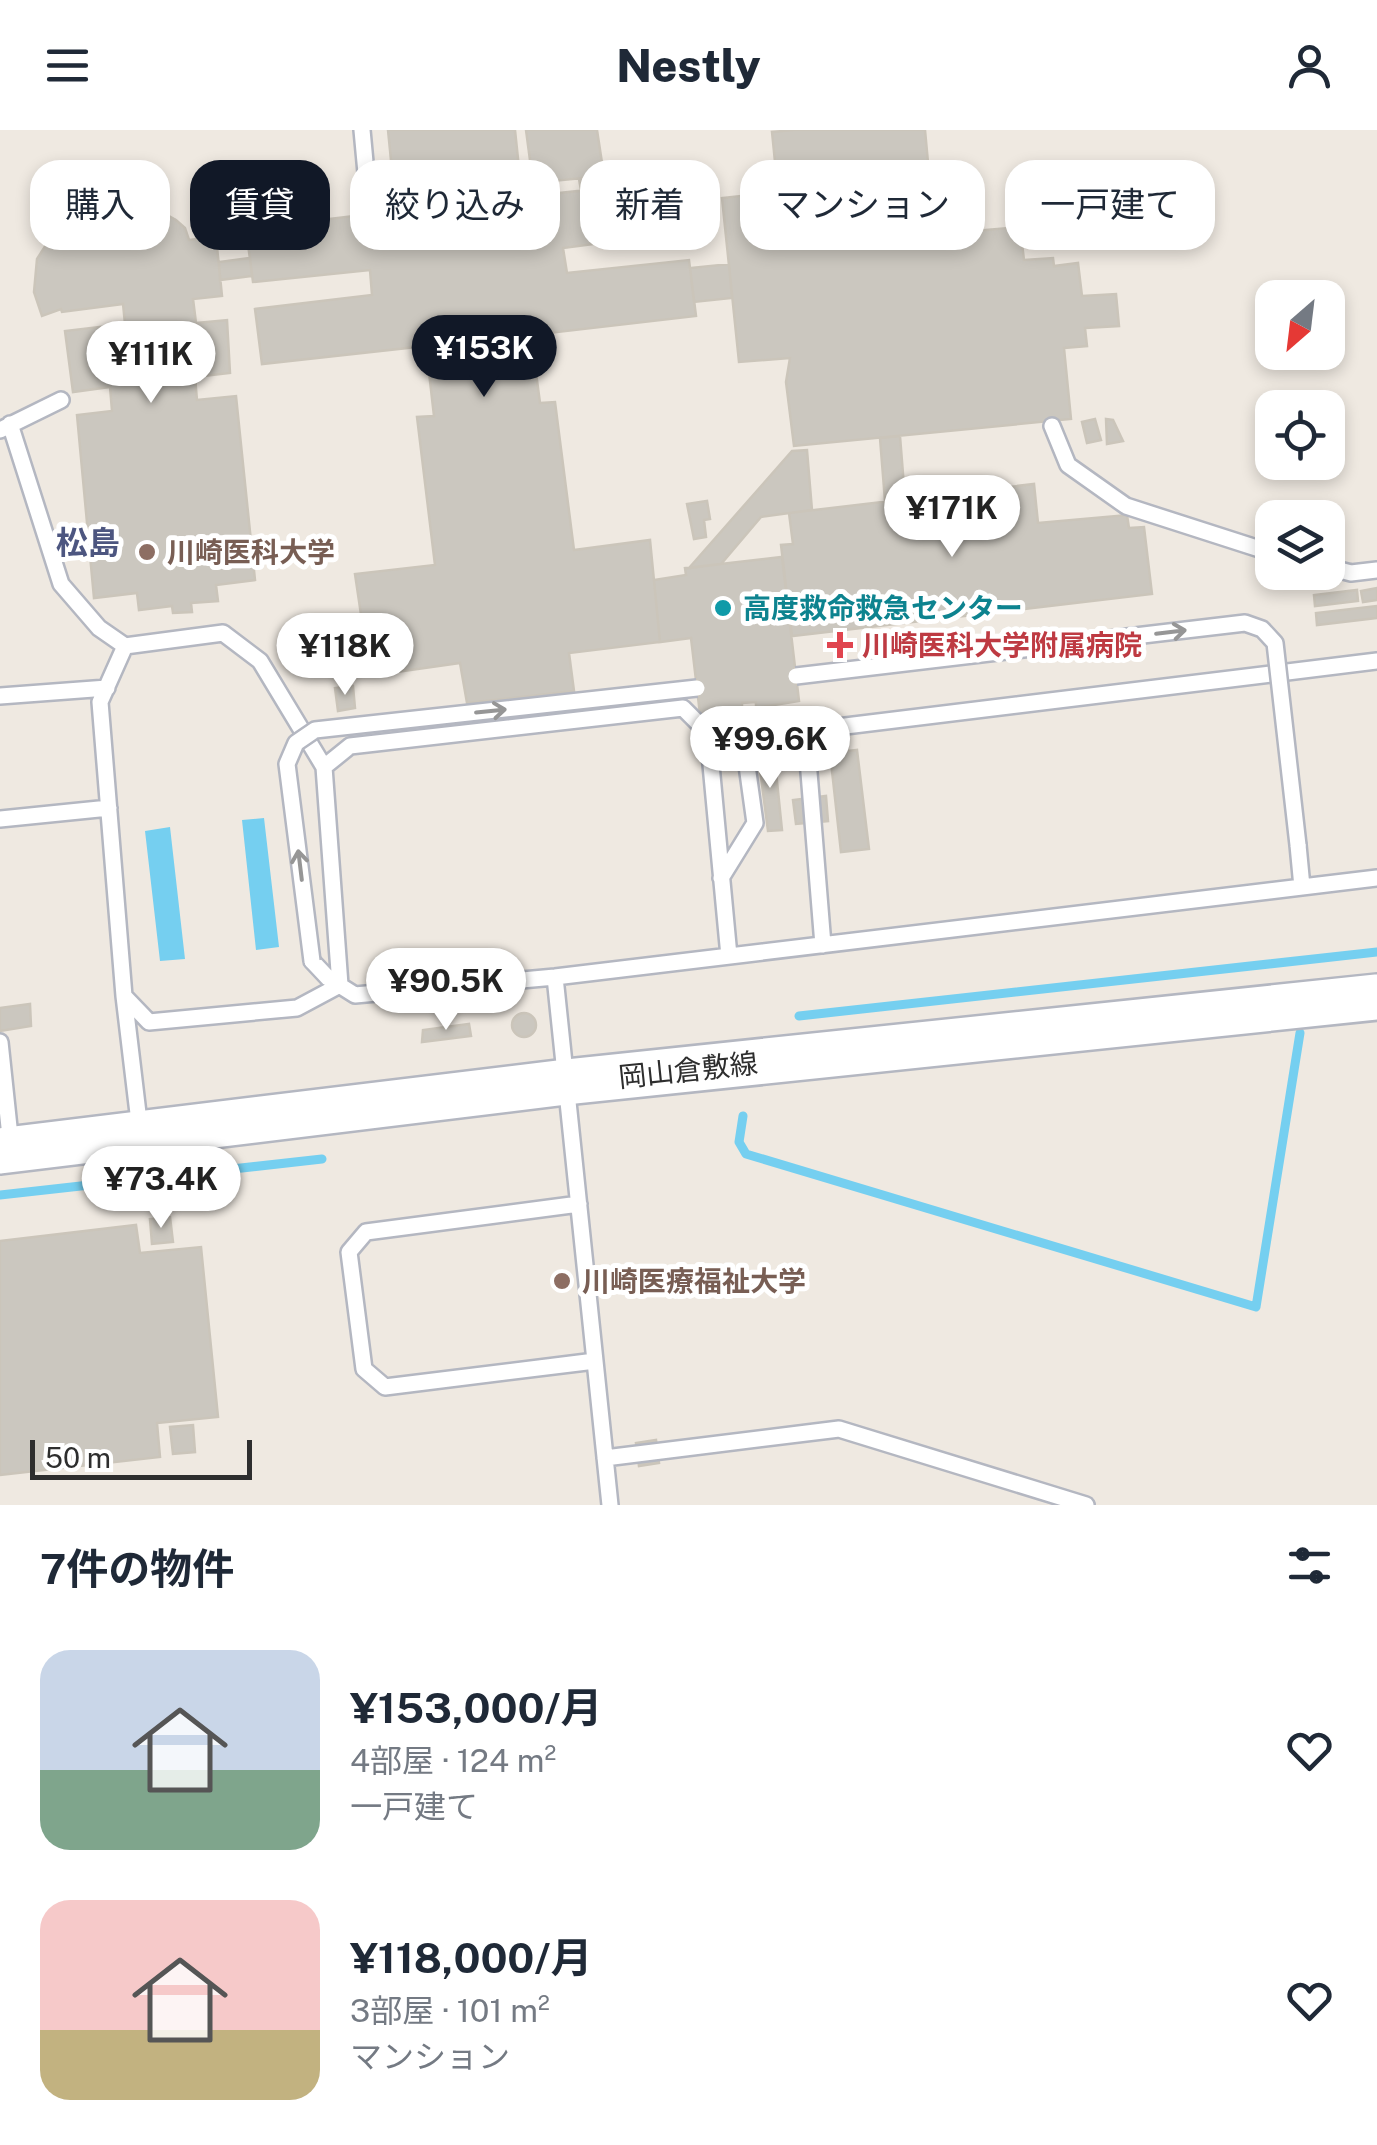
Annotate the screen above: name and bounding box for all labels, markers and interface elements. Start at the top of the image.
icon: menu [40,38,95,93]
icon: person [1282,38,1337,93]
text: Nestly [616,39,761,92]
chip: 購入 [30,160,170,250]
chip: 賃貸 [190,160,330,250]
chip: 絞り込み [350,160,560,250]
chip: 新着 [580,160,720,250]
chip: マンション [740,160,985,250]
chip: 一戸建て [1005,160,1215,250]
north arrow [1255,280,1345,370]
map controls [1255,280,1345,590]
pin: ¥153K [414,315,554,400]
pin: ¥111K [81,321,221,406]
text: ¥153K [434,329,534,366]
text: ¥111K [108,335,194,372]
button: locate [1255,390,1345,480]
pin: ¥171K [882,475,1022,560]
text: ¥171K [906,489,998,526]
button: layers [1255,500,1345,590]
district label: 松島 [56,524,120,561]
place label: 川崎医科大学 [167,535,335,568]
marker: 川崎医科大学 [136,541,158,563]
place label: 高度救命救急センター [743,591,1023,624]
marker: 高度救命救急センター [712,597,734,619]
pin: ¥118K [275,613,415,698]
one-way arrow [1155,622,1187,640]
text: ¥118K [299,627,391,664]
place label: 川崎医科大学附属病院 [862,628,1142,661]
marker: 川崎医科大学附属病院 [827,632,853,658]
one-way arrow [474,701,507,720]
pin: ¥99.6K [689,706,851,791]
text: ¥99.6K [712,720,828,757]
one-way arrow [290,849,308,881]
pin: ¥90.5K [365,948,527,1033]
text: ¥90.5K [388,962,504,999]
street label: 岡山倉敷線 [617,1046,759,1093]
pin: ¥73.4K [80,1146,242,1231]
text: ¥73.4K [104,1160,218,1197]
place label: 川崎医療福祉大学 [582,1264,806,1297]
marker: 川崎医療福祉大学 [551,1270,573,1292]
scale bar [30,1435,252,1480]
text: 50 m [45,1441,111,1474]
icon: filters [1282,1538,1337,1593]
text: 7件の物件 [40,1544,234,1593]
text: ¥153,000/月 [350,1683,603,1732]
icon: home [120,1690,240,1810]
icon: heart [1282,1723,1337,1778]
text: 4部屋 · 124 m² [350,1742,556,1779]
text: 一戸建て [350,1788,478,1825]
text: ¥118,000/月 [350,1933,592,1982]
icon: home [120,1940,240,2060]
icon: heart [1282,1973,1337,2028]
text: 3部屋 · 101 m² [350,1992,550,2029]
text: マンション [350,2038,510,2075]

